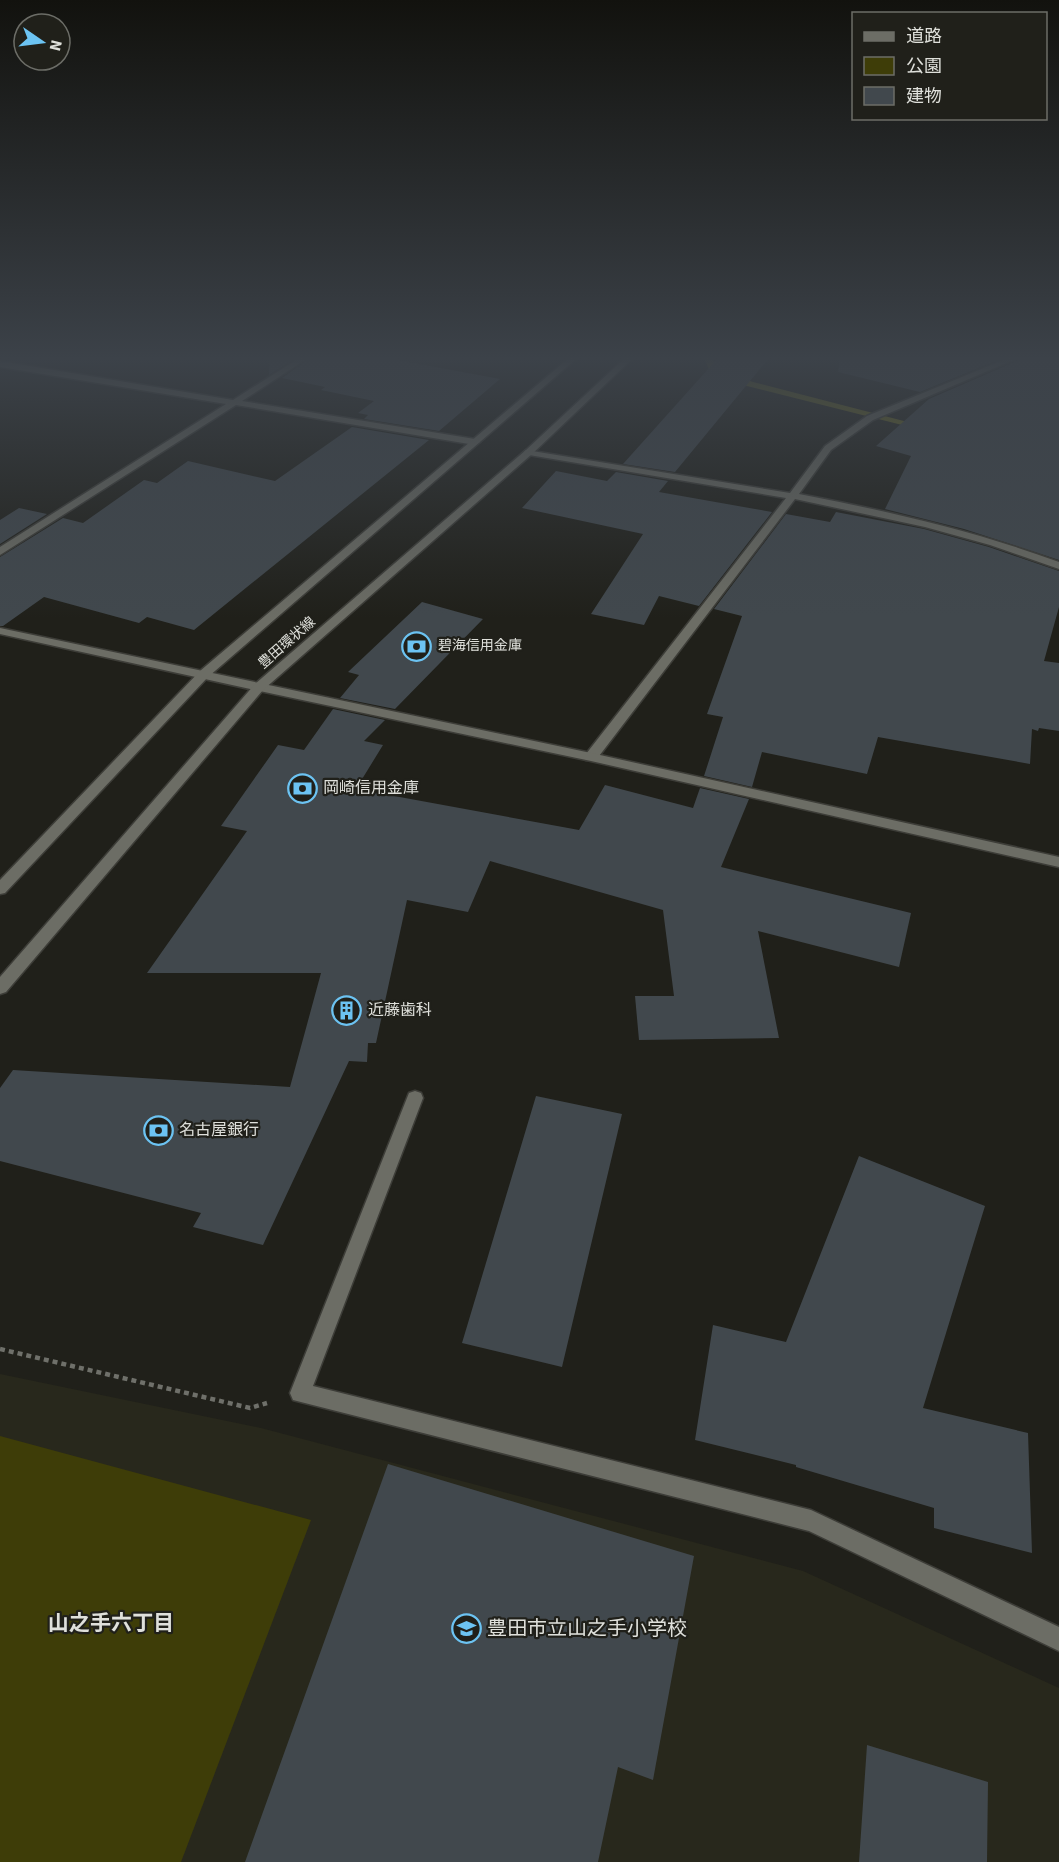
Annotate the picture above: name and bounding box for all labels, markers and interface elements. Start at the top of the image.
north arrow [12,12,72,72]
legend [852,12,1047,120]
text: 道路 [906,24,942,49]
text: N [44,38,68,53]
text: 公園 [906,54,942,79]
text: 建物 [906,84,942,109]
street label: 豊田環状線 [254,612,320,674]
bank icon: 碧海信用金庫 [401,630,433,662]
place label: 碧海信用金庫 [438,636,522,656]
bank icon: 岡崎信用金庫 [286,772,318,804]
place label: 岡崎信用金庫 [323,777,419,799]
building icon: 近藤歯科 [331,994,363,1026]
place label: 近藤歯科 [368,999,432,1021]
bank icon: 名古屋銀行 [142,1114,174,1146]
place label: 名古屋銀行 [179,1119,259,1141]
district label: 山之手六丁目 [48,1608,174,1638]
school or university icon: 豊田市立山之手小学校 [450,1613,482,1645]
place label: 豊田市立山之手小学校 [487,1615,687,1643]

